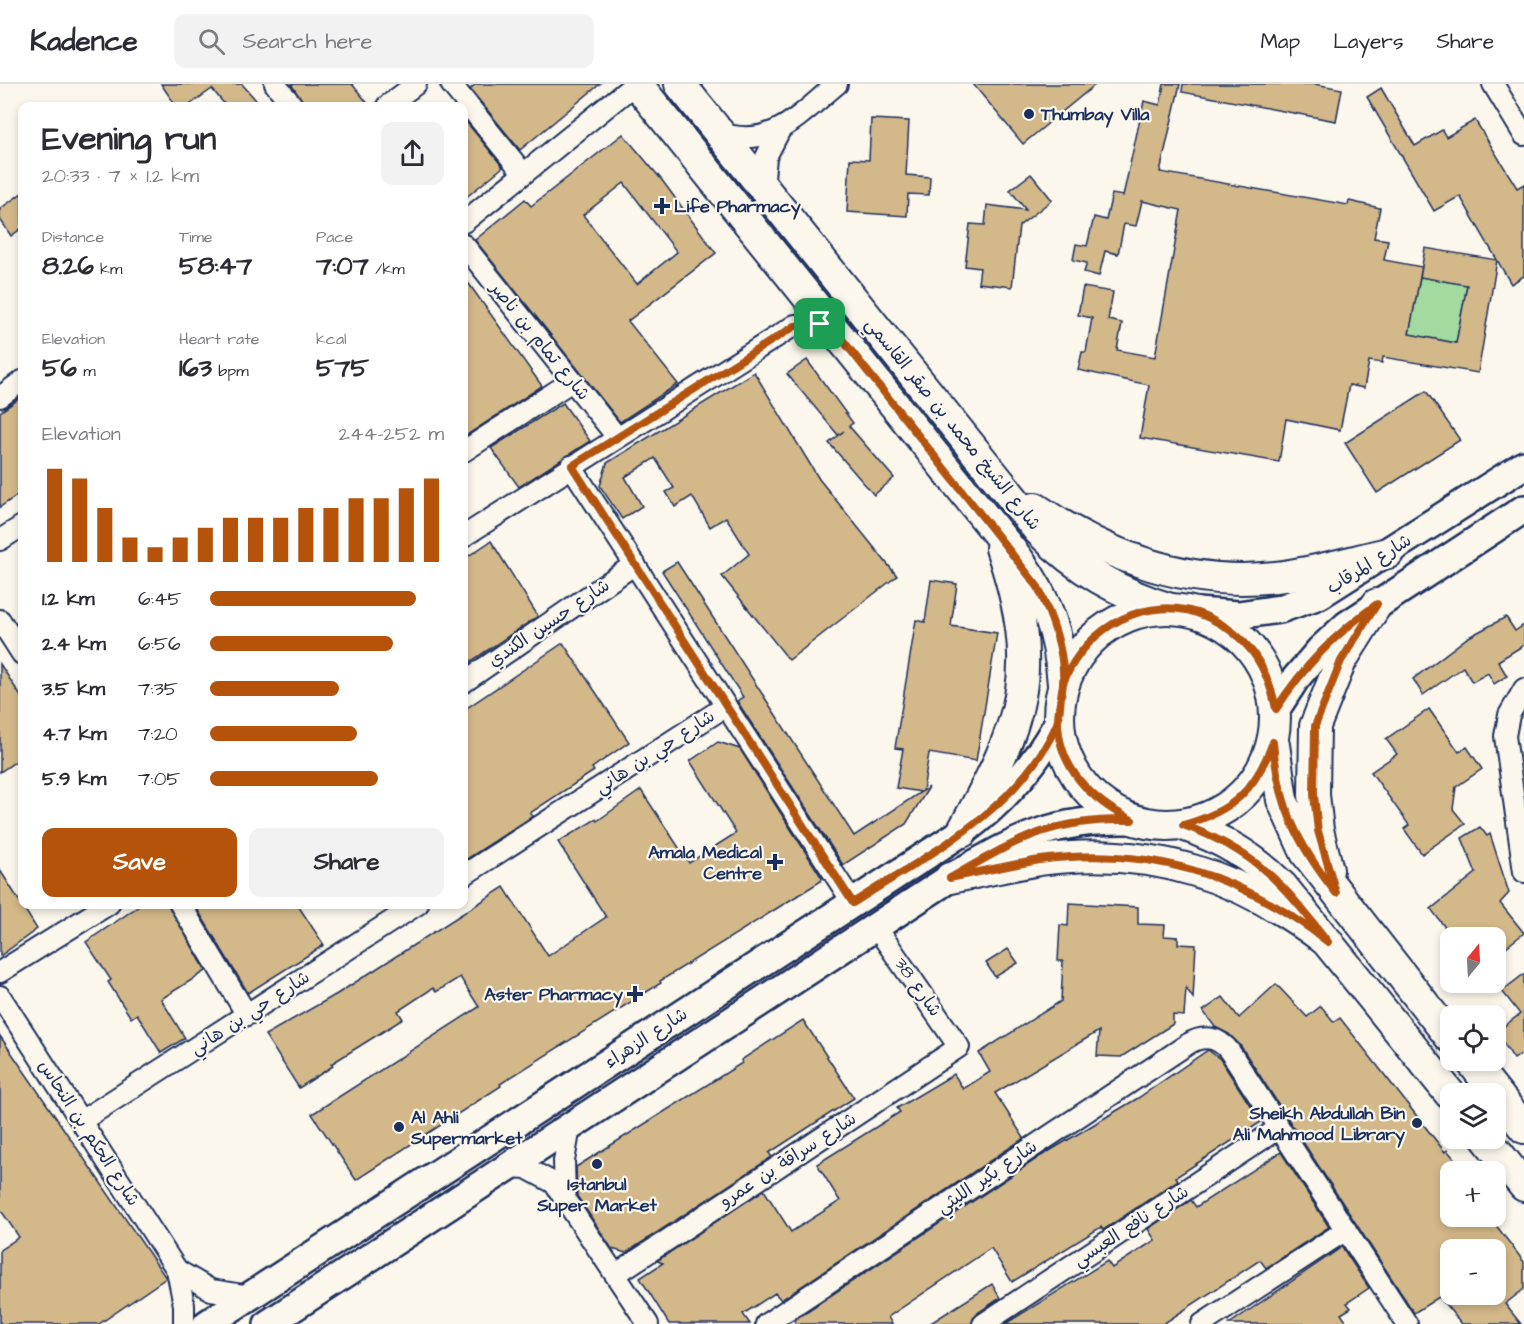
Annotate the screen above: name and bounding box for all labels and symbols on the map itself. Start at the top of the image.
place label: Thumbay Villa [1040,102,1150,128]
marker: Thumbay Villa [1022,107,1036,121]
place label: Life Pharmacy [674,194,801,220]
marker: Life Pharmacy [655,199,669,213]
street label: شارع تمام بن ناصر [482,275,596,406]
pin [794,298,845,349]
street label: شارع الشيخ محمد بن صقر القاسمي [857,312,1047,538]
street label: شارع المرقاب [1322,528,1416,600]
street label: شارع حسين الكندي [483,573,615,673]
street label: شارع حي بن هاني [590,704,721,803]
place label: Amala Medical Centre [648,840,762,886]
marker: Amala Medical Centre [766,853,784,871]
north arrow [1440,927,1506,993]
street label: شارع 38 [889,952,947,1022]
street label: شارع حي بن هاني [185,965,316,1064]
place label: Aster Pharmacy [484,982,623,1008]
marker: Aster Pharmacy [628,987,642,1001]
street label: شارع الزهراء [599,1002,693,1074]
street label: شارع الحكم بن النحاس [31,1055,146,1212]
place label: Sheikh Abdullah Bin Ali Mahmood Library [1233,1101,1405,1148]
place label: Al Ahli Supermarket [410,1105,523,1151]
street label: شارع سراقة بن عمرو [713,1106,861,1215]
marker: Sheikh Abdullah Bin Ali Mahmood Library [1410,1116,1424,1130]
marker: Al Ahli Supermarket [392,1120,406,1134]
street label: شارع بكير الليثي [932,1134,1044,1222]
marker: Istanbul Super Market [590,1157,604,1171]
place label: Istanbul Super Market [536,1172,658,1218]
street label: شارع نافع العبسي [1068,1179,1195,1275]

